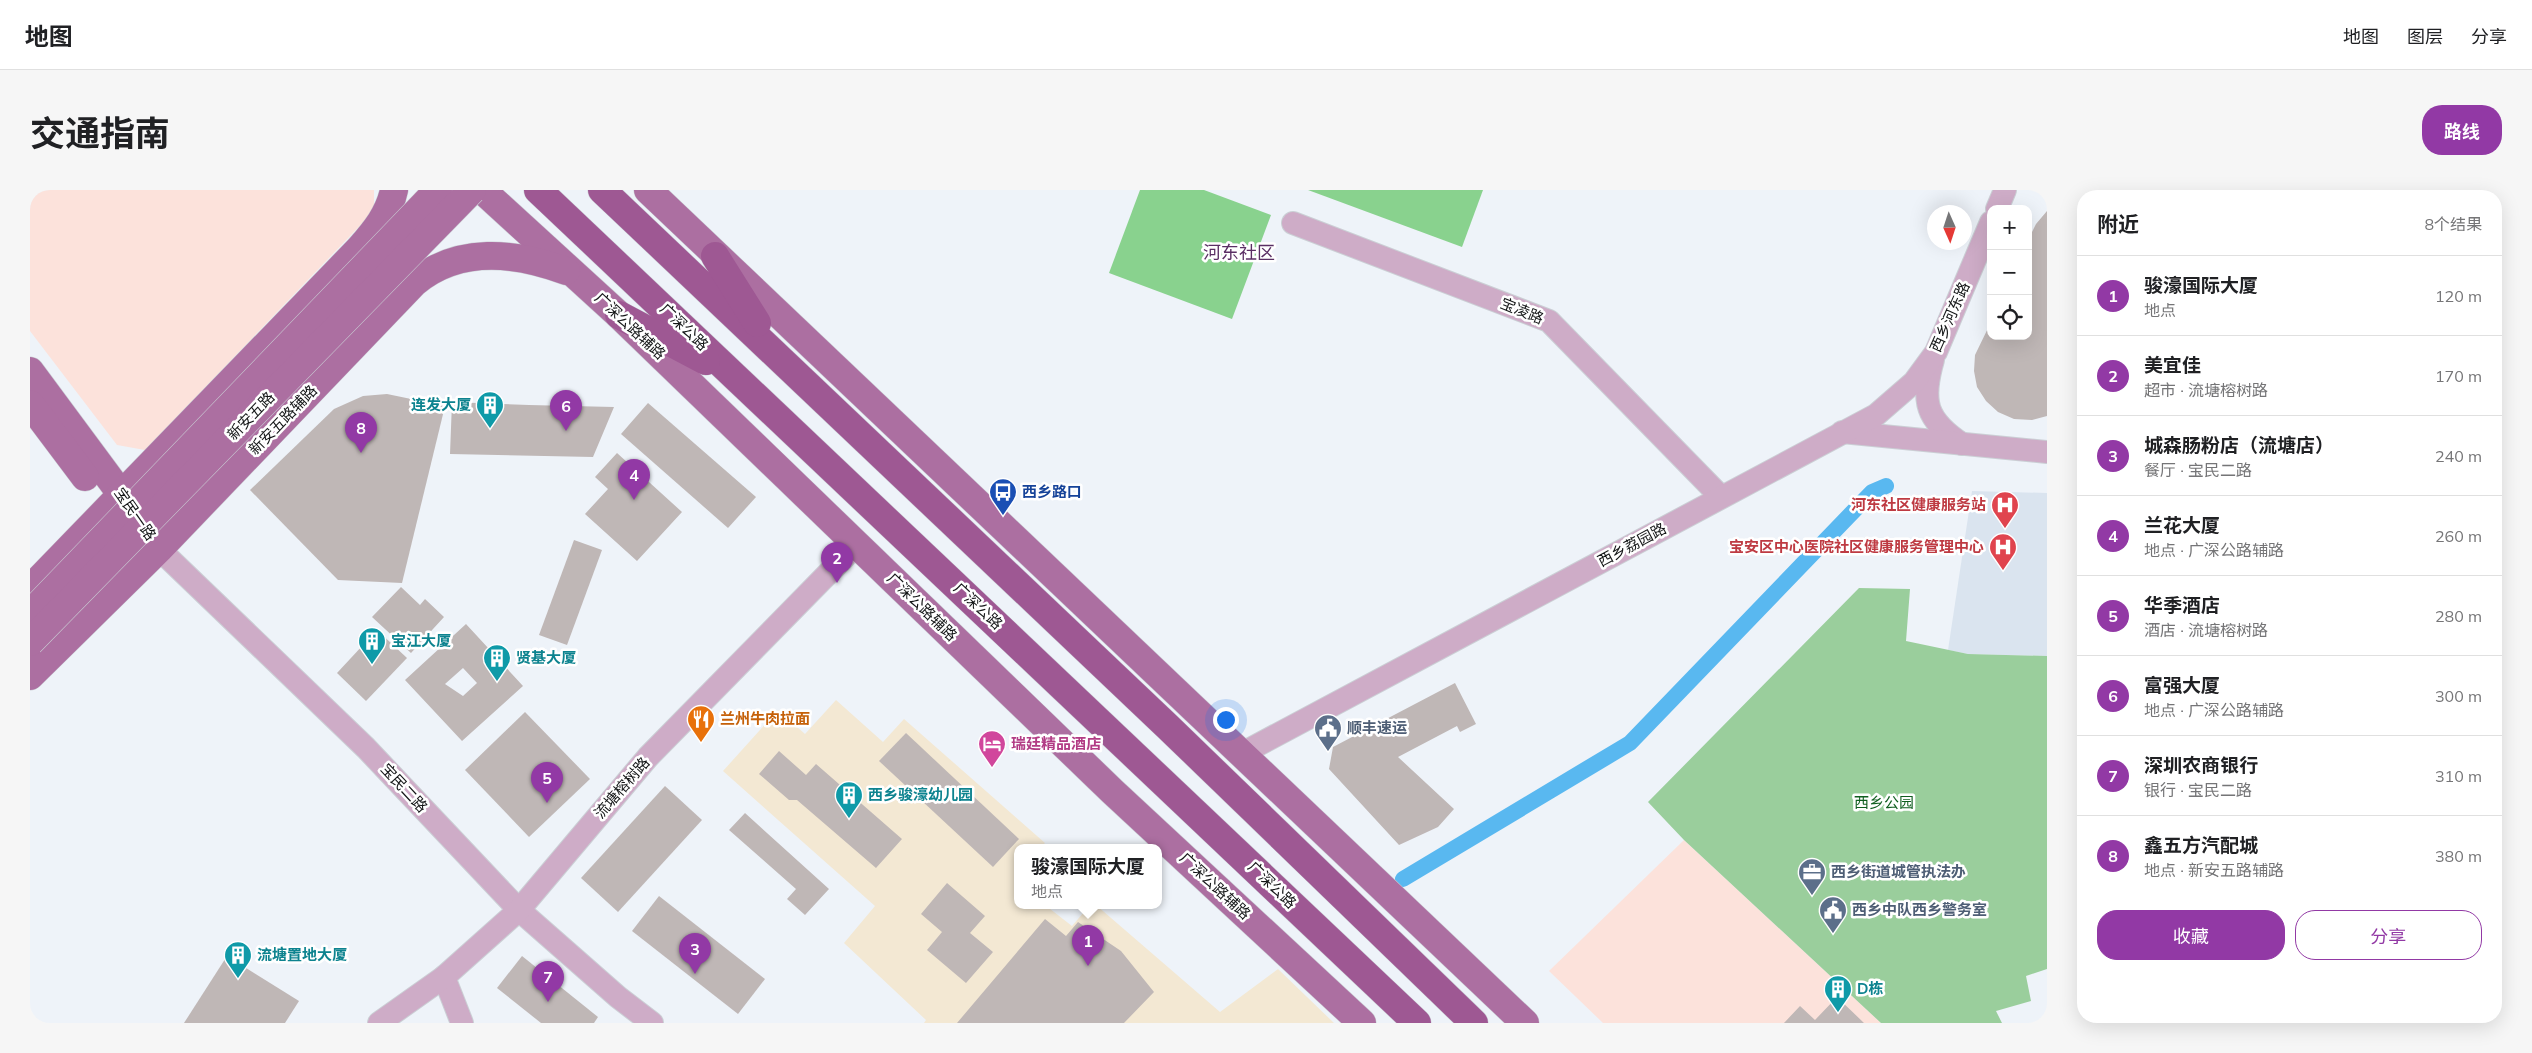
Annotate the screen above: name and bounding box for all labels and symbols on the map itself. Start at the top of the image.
north arrow [1927,205,1972,250]
district label: 河东社区 [1203,241,1275,264]
street label: 西乡河东路 [1926,279,1973,355]
street label: 广深公路辅路 [591,288,670,363]
street label: 宝凌路 [1498,293,1547,328]
street label: 广深公路 [656,299,713,354]
street label: 新安五路辅路 [245,381,321,459]
street label: 新安五路 [223,387,278,444]
building icon: 连发大厦 [475,390,505,429]
pin: 6 [550,390,582,431]
place label: 连发大厦 [411,395,471,414]
pin: 8 [345,412,377,453]
pin: 4 [618,459,650,500]
bus stop icon: 西乡路口 [988,477,1018,516]
place label: 西乡路口 [1022,482,1082,501]
street label: 宝民一路 [110,484,160,544]
hospital icon: 河东社区健康服务站 [1990,490,2020,529]
place label: 河东社区健康服务站 [1851,495,1986,514]
street label: 西乡荔园路 [1594,519,1669,571]
hospital icon: 宝安区中心医院社区健康服务管理中心 [1988,532,2018,571]
place label: 宝安区中心医院社区健康服务管理中心 [1729,537,1984,556]
pin: 2 [821,542,853,583]
street label: 广深公路辅路 [883,569,961,645]
street label: 广深公路 [950,578,1007,633]
building icon: 宝江大厦 [357,626,387,665]
place label: 宝江大厦 [391,631,451,650]
building icon: 贤基大厦 [482,643,512,682]
place label: 贤基大厦 [516,648,576,667]
restaurant icon: 兰州牛肉拉面 [686,704,716,743]
your location [1213,707,1239,733]
place label: 兰州牛肉拉面 [720,709,810,728]
public building icon: 顺丰速运 [1313,713,1343,752]
place label: 顺丰速运 [1347,718,1407,737]
hotel icon: 瑞廷精品酒店 [977,729,1007,768]
place label: 瑞廷精品酒店 [1011,734,1101,753]
street label: 流塘榕树路 [590,753,653,822]
street label: 宝民二路 [377,759,432,816]
pin: 5 [531,762,563,803]
building icon: 西乡骏濠幼儿园 [834,780,864,819]
place label: 西乡骏濠幼儿园 [868,785,973,804]
park label: 西乡公园 [1854,793,1914,812]
street label: 广深公路辅路 [1176,848,1255,923]
street label: 广深公路 [1244,857,1301,912]
office icon: 西乡街道城管执法办 [1797,857,1827,896]
place label: 西乡街道城管执法办 [1831,862,1966,881]
public building icon: 西乡中队西乡警务室 [1818,895,1848,934]
place label: 西乡中队西乡警务室 [1852,900,1987,919]
pin: 1 [1072,925,1104,966]
pin: 3 [679,933,711,974]
building icon: 流塘置地大厦 [223,940,253,979]
place label: 流塘置地大厦 [257,945,347,964]
pin: 7 [532,961,564,1002]
building icon: D栋 [1823,974,1853,1013]
place label: D栋 [1857,979,1883,998]

